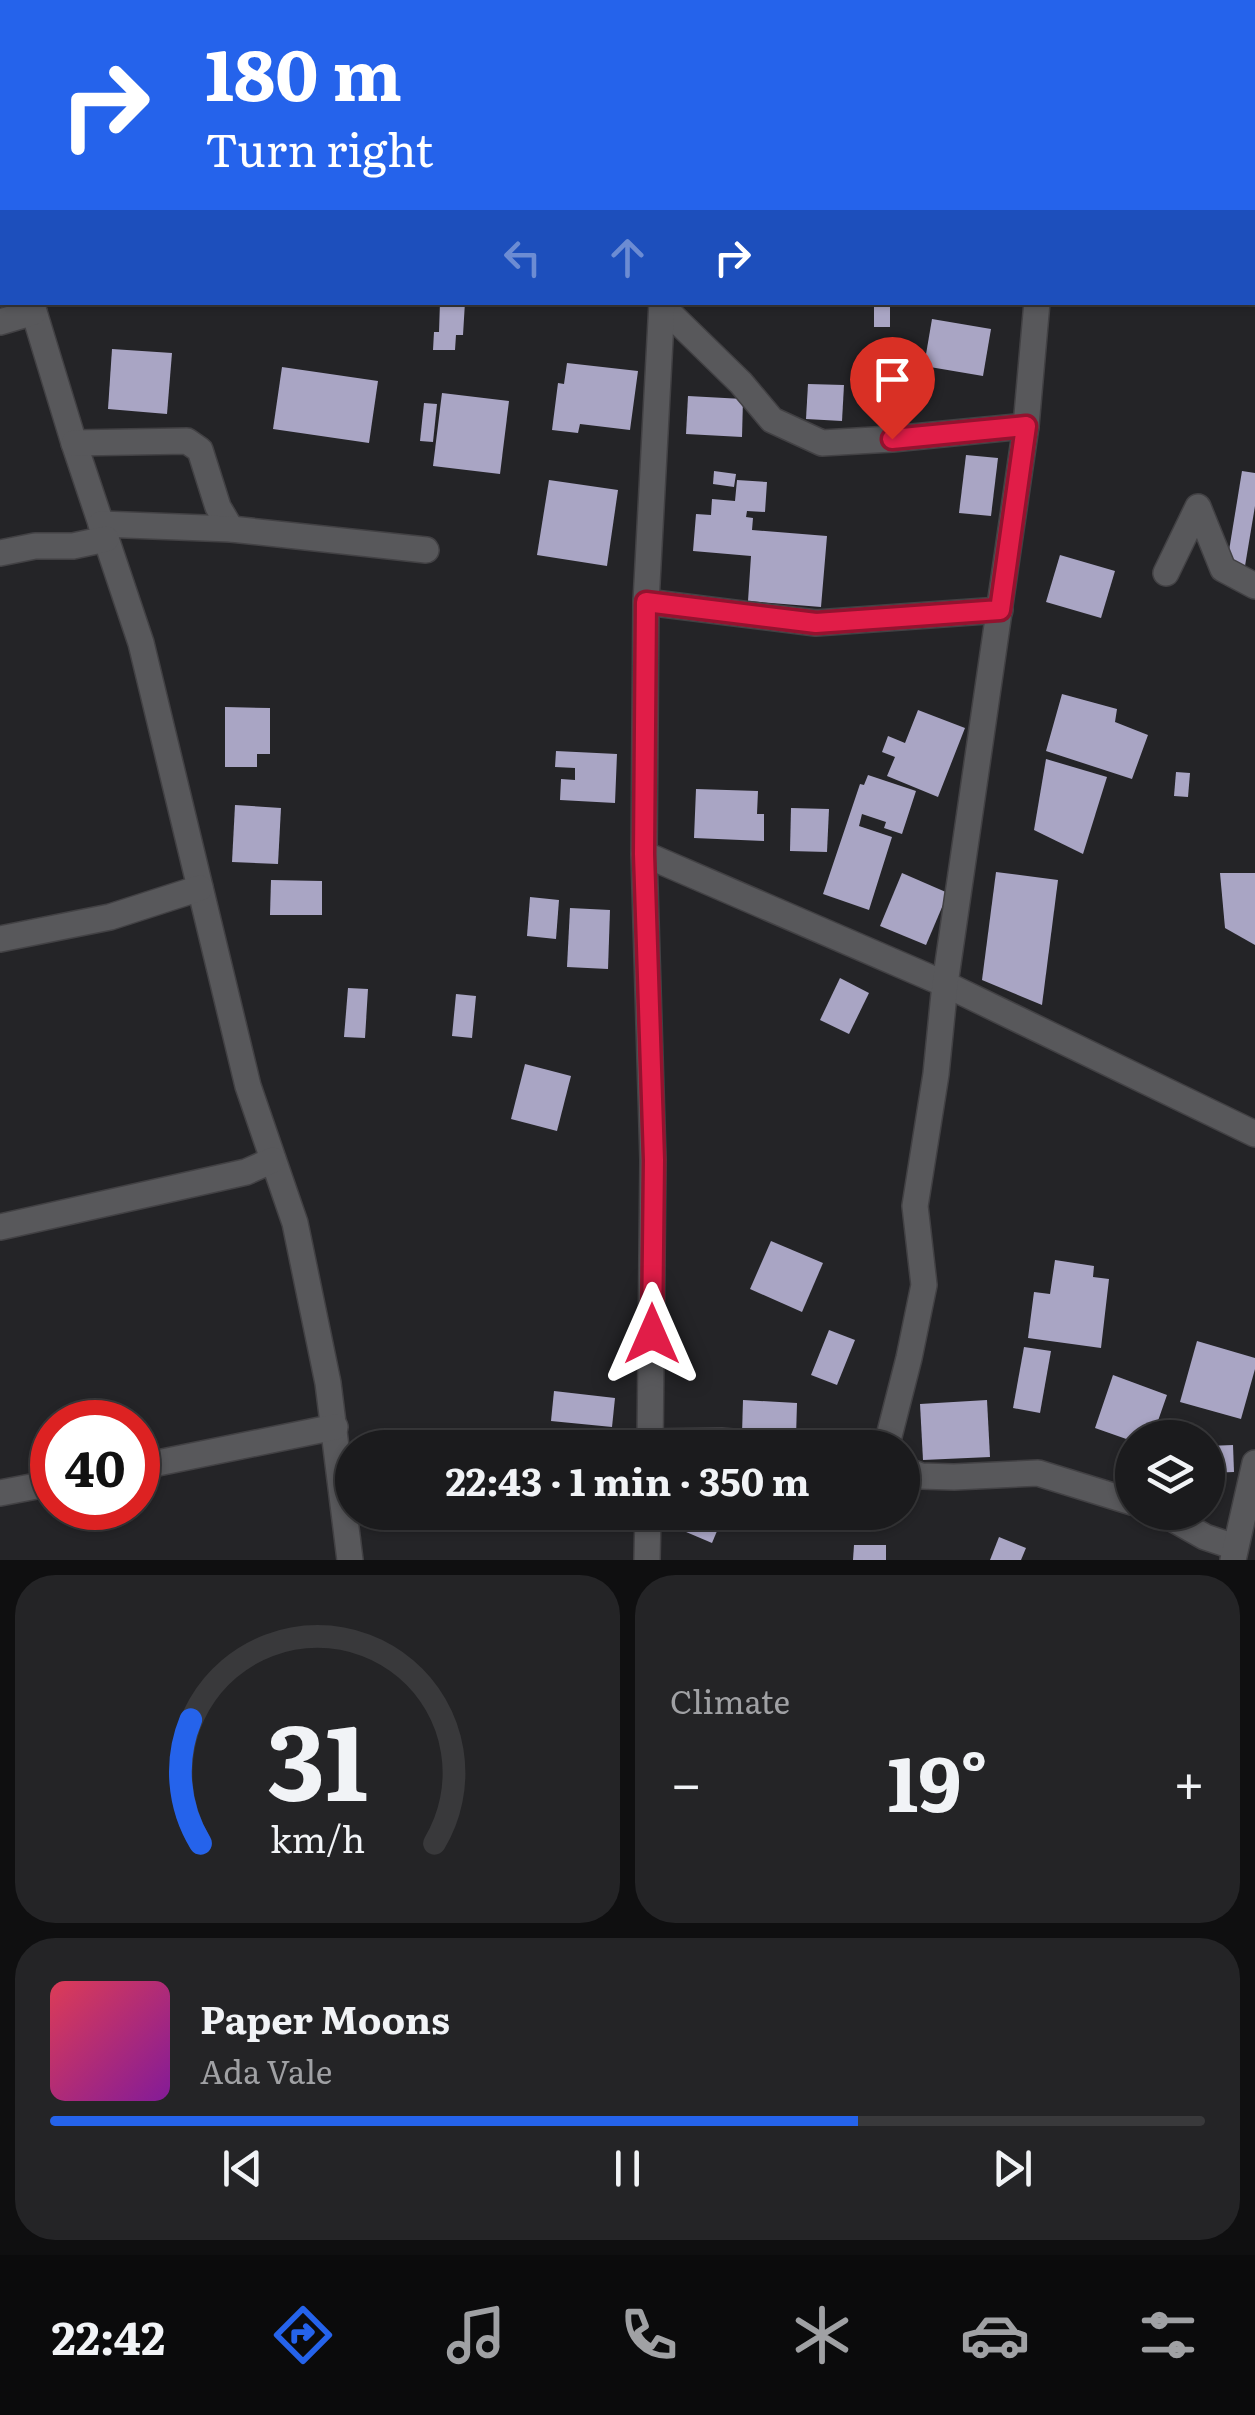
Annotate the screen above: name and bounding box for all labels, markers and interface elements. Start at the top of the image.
text: 180 m [205,19,402,123]
icon: right [40,40,170,170]
text: Turn right [205,114,433,181]
icon: left [495,230,550,285]
icon: ahead [600,230,655,285]
icon: right [705,230,760,285]
pin [850,337,935,440]
icon: arrive [865,352,920,407]
position arrow [600,1282,704,1386]
speed limit sign: 40 [30,1400,160,1530]
map controls [1115,1420,1225,1530]
button: layers [1115,1420,1225,1530]
text: 22:43 · 1 min · 350 m [445,1451,810,1508]
text: Climate [670,1676,790,1724]
text: 31 [267,1679,368,1833]
text: 19° [887,1724,988,1835]
text: − [670,1739,702,1821]
text: + [1173,1739,1205,1821]
text: km/h [270,1811,365,1864]
text: Paper Moons [200,1989,450,2046]
text: Ada Vale [200,2046,332,2094]
icon: previous [215,2141,270,2196]
icon: pause [600,2141,655,2196]
icon: next [985,2141,1040,2196]
icon: directions [268,2300,338,2370]
icon: music [441,2300,511,2370]
icon: phone [614,2300,684,2370]
icon: climate [787,2300,857,2370]
icon: car [960,2300,1030,2370]
icon: filters [1133,2300,1203,2370]
text: 22:42 [52,2302,165,2369]

